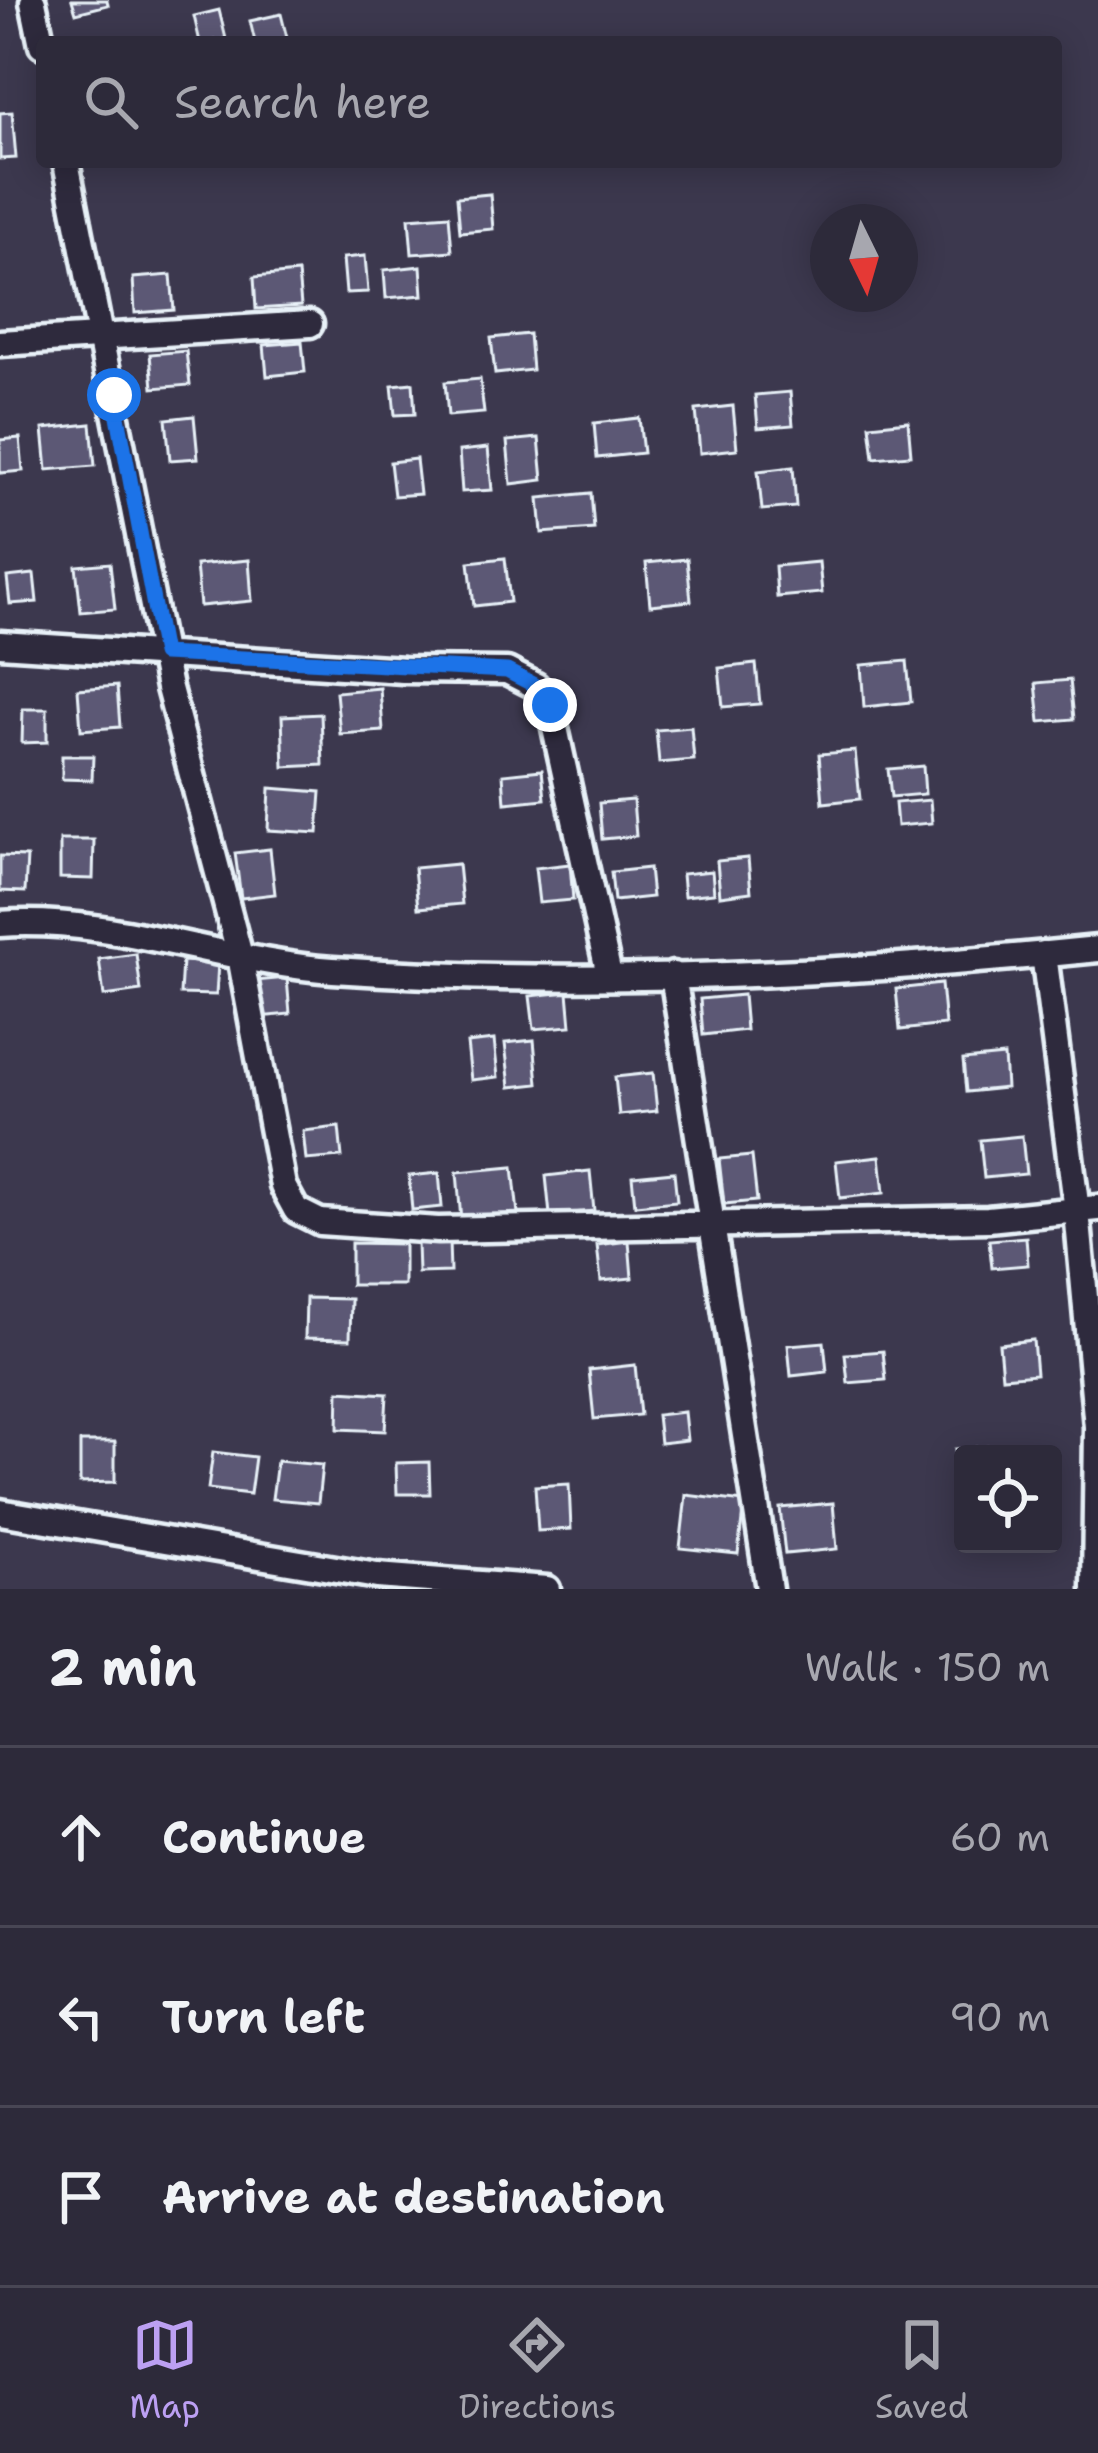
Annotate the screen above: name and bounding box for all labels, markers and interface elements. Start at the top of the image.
search box [36,36,1062,168]
icon: search [78,69,144,135]
text: Search here [174,72,431,132]
north arrow [810,204,918,312]
route start [87,368,141,422]
route end [523,678,577,732]
map controls [954,1445,1062,1553]
button: locate [954,1445,1062,1553]
text: 2 min [48,1633,197,1701]
text: Walk · 150 m [805,1641,1050,1693]
icon: ahead [48,1804,114,1870]
text: Continue [162,1807,366,1867]
text: 60 m [950,1811,1050,1863]
icon: left [48,1984,114,2050]
text: Turn left [162,1987,365,2047]
text: 90 m [949,1991,1050,2043]
icon: arrive [48,2164,114,2230]
text: Arrive at destination [162,2167,665,2227]
tab: Map [129,2312,200,2429]
tab: Directions [459,2312,616,2429]
tab: Saved [875,2312,969,2429]

